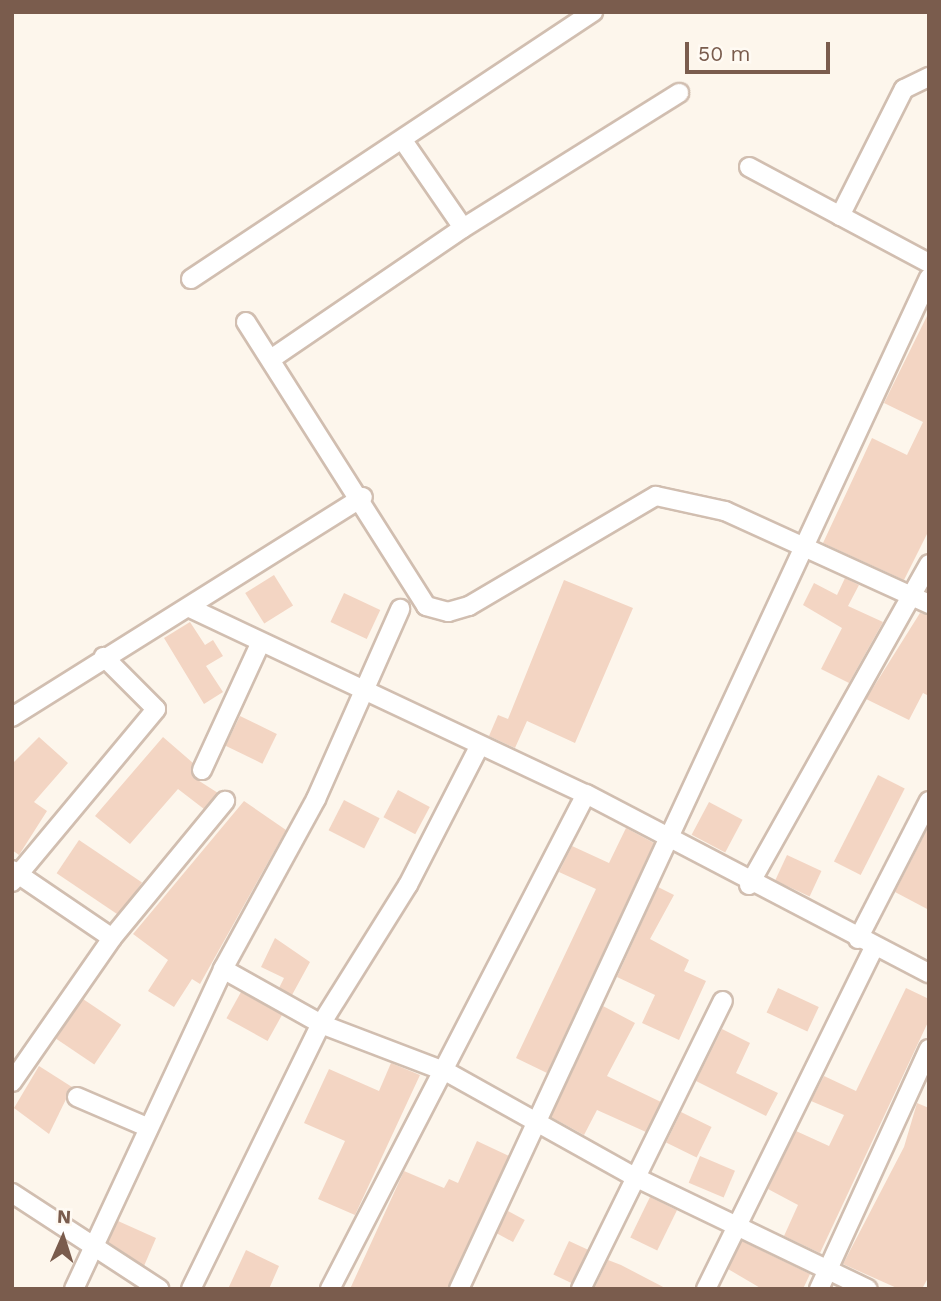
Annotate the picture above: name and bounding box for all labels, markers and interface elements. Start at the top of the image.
scale bar [689,28,834,72]
text: 50 m [698,41,750,66]
north arrow [28,1203,98,1273]
text: N [56,1205,72,1228]

